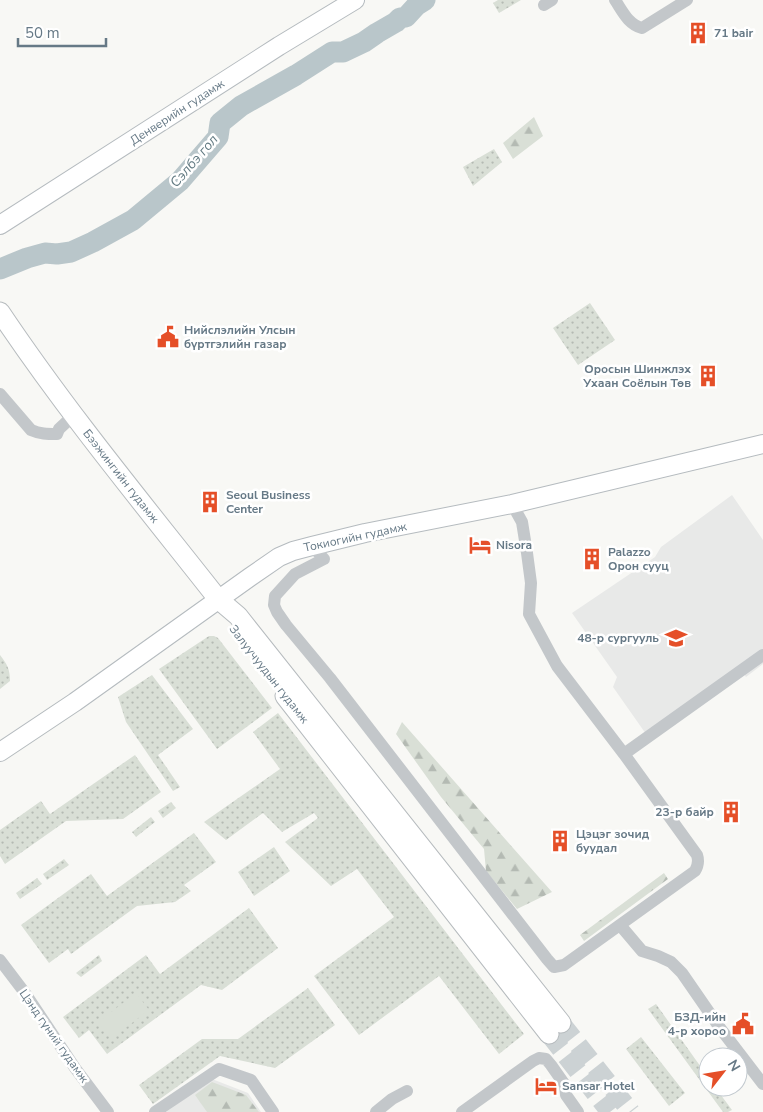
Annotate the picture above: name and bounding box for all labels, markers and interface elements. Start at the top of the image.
scale bar [18,15,105,47]
building icon: 71 bair [685,20,711,46]
text: 50 m [25,23,60,43]
place label: 71 bair [714,25,753,41]
street label: Денверийн гудамж [127,75,228,149]
water label: Сэлбэ гол [166,130,222,192]
place label: Нийслэлийн Улсын бүртгэлийн газар [184,322,296,352]
public building icon: Нийслэлийн Улсын бүртгэлийн газар [155,324,181,350]
place label: Оросын Шинжлэх Ухаан Соёлын Төв [582,361,691,391]
building icon: Оросын Шинжлэх Ухаан Соёлын Төв [695,363,721,389]
street label: Бээжингийн гудамж [79,426,163,527]
place label: Seoul Business Center [226,487,311,517]
building icon: Seoul Business Center [197,489,223,515]
street label: Токиогийн гудамж [302,518,408,556]
hotel icon: Nisora [467,532,493,558]
place label: Nisora [496,537,532,553]
place label: Palazzo Орон сууц [608,544,669,574]
building icon: Palazzo Орон сууц [579,546,605,572]
street label: Залуучуудын гудамж [225,621,313,727]
school or university icon: 48-р сургууль [663,625,689,651]
place label: 48-р сургууль [577,630,659,646]
building icon: 23-р байр [718,799,744,825]
place label: 23-р байр [655,804,714,820]
place label: Цэцэг зочид буудал [576,826,650,856]
building icon: Цэцэг зочид буудал [547,828,573,854]
street label: Цэнд гүний гудамж [16,986,93,1086]
place label: БЗД-ийн 4-р хороо [668,1009,726,1039]
public building icon: БЗД-ийн 4-р хороо [730,1011,756,1037]
north arrow [698,1047,748,1097]
text: N [723,1056,745,1075]
hotel icon: Sansar Hotel [533,1073,559,1099]
place label: Sansar Hotel [562,1078,635,1094]

